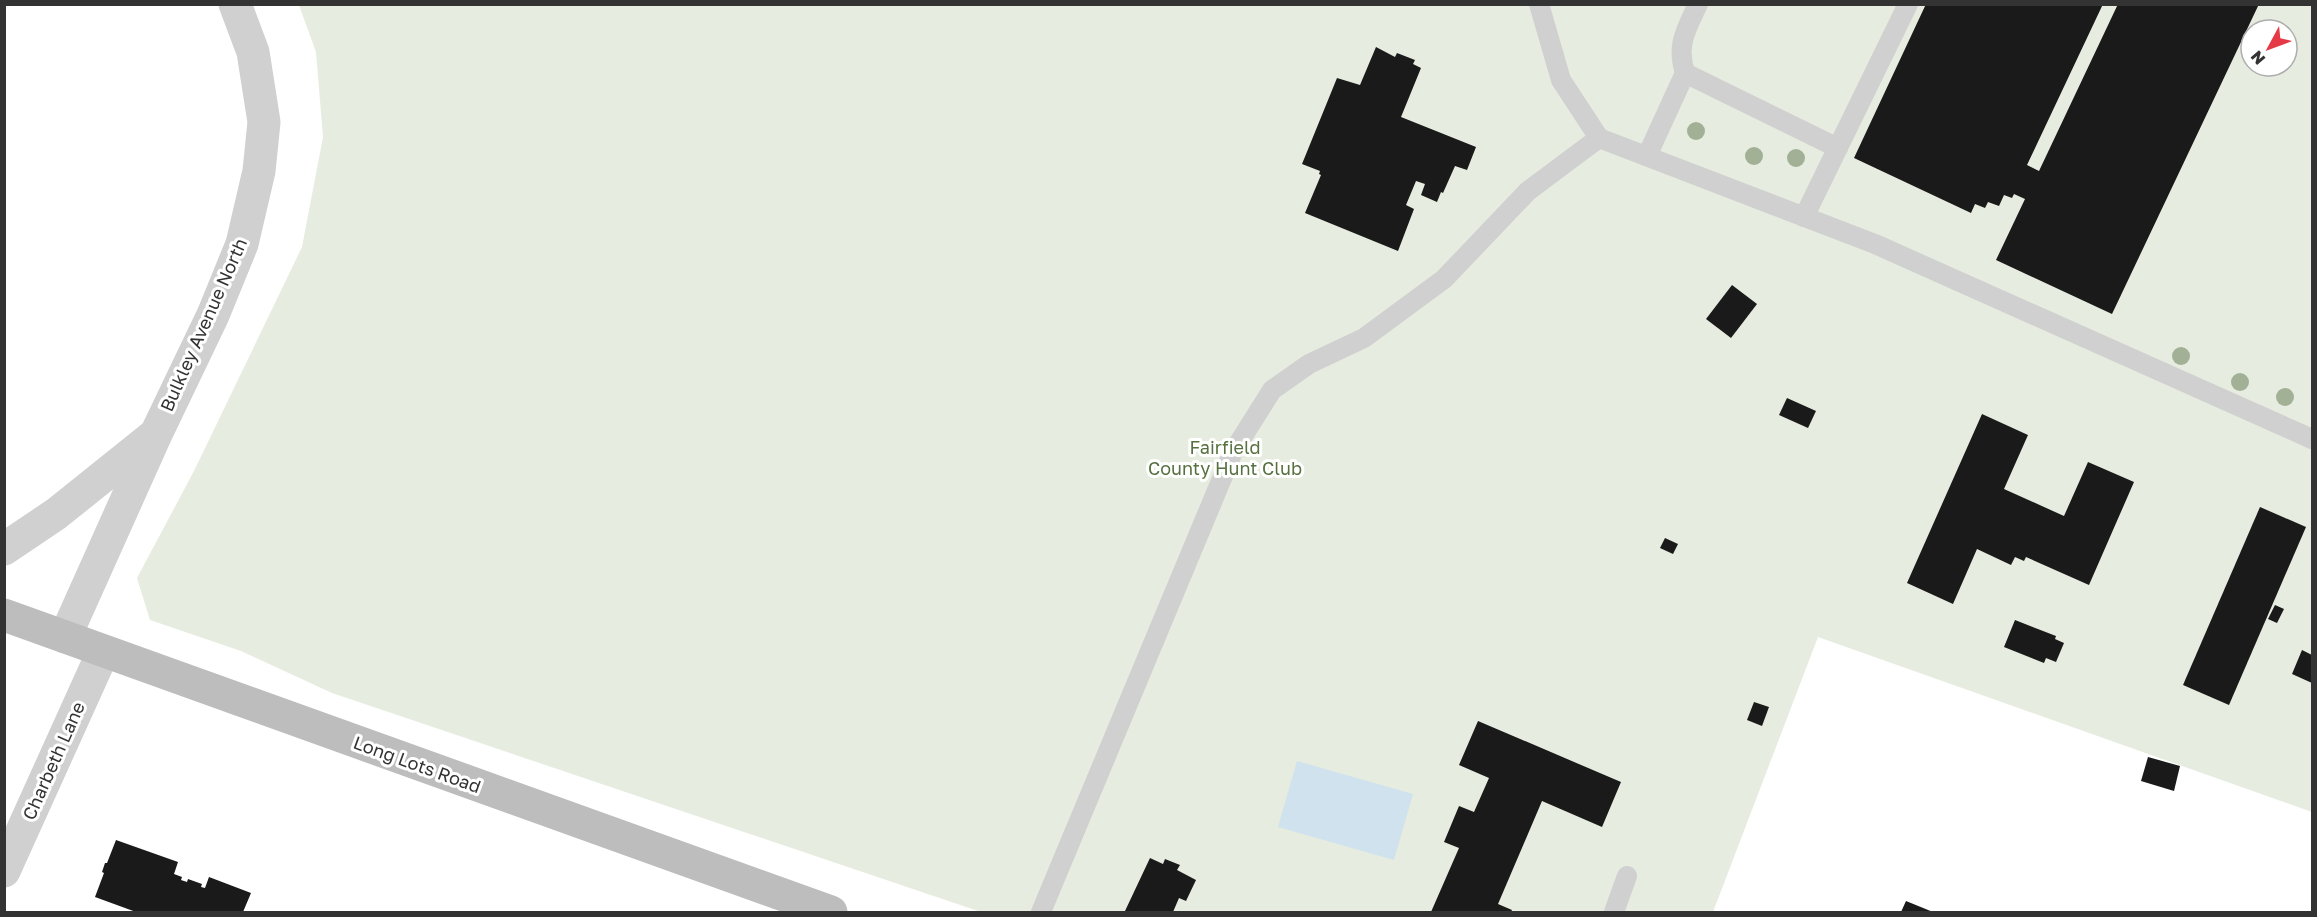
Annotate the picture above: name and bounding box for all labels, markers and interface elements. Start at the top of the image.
north arrow [2239,18,2299,78]
text: N [2246,47,2269,69]
street label: Bulkley Avenue North [155,235,251,415]
park label: Fairfield County Hunt Club [1148,436,1302,479]
street label: Charbeth Lane [17,698,89,823]
street label: Long Lots Road [351,731,484,797]

